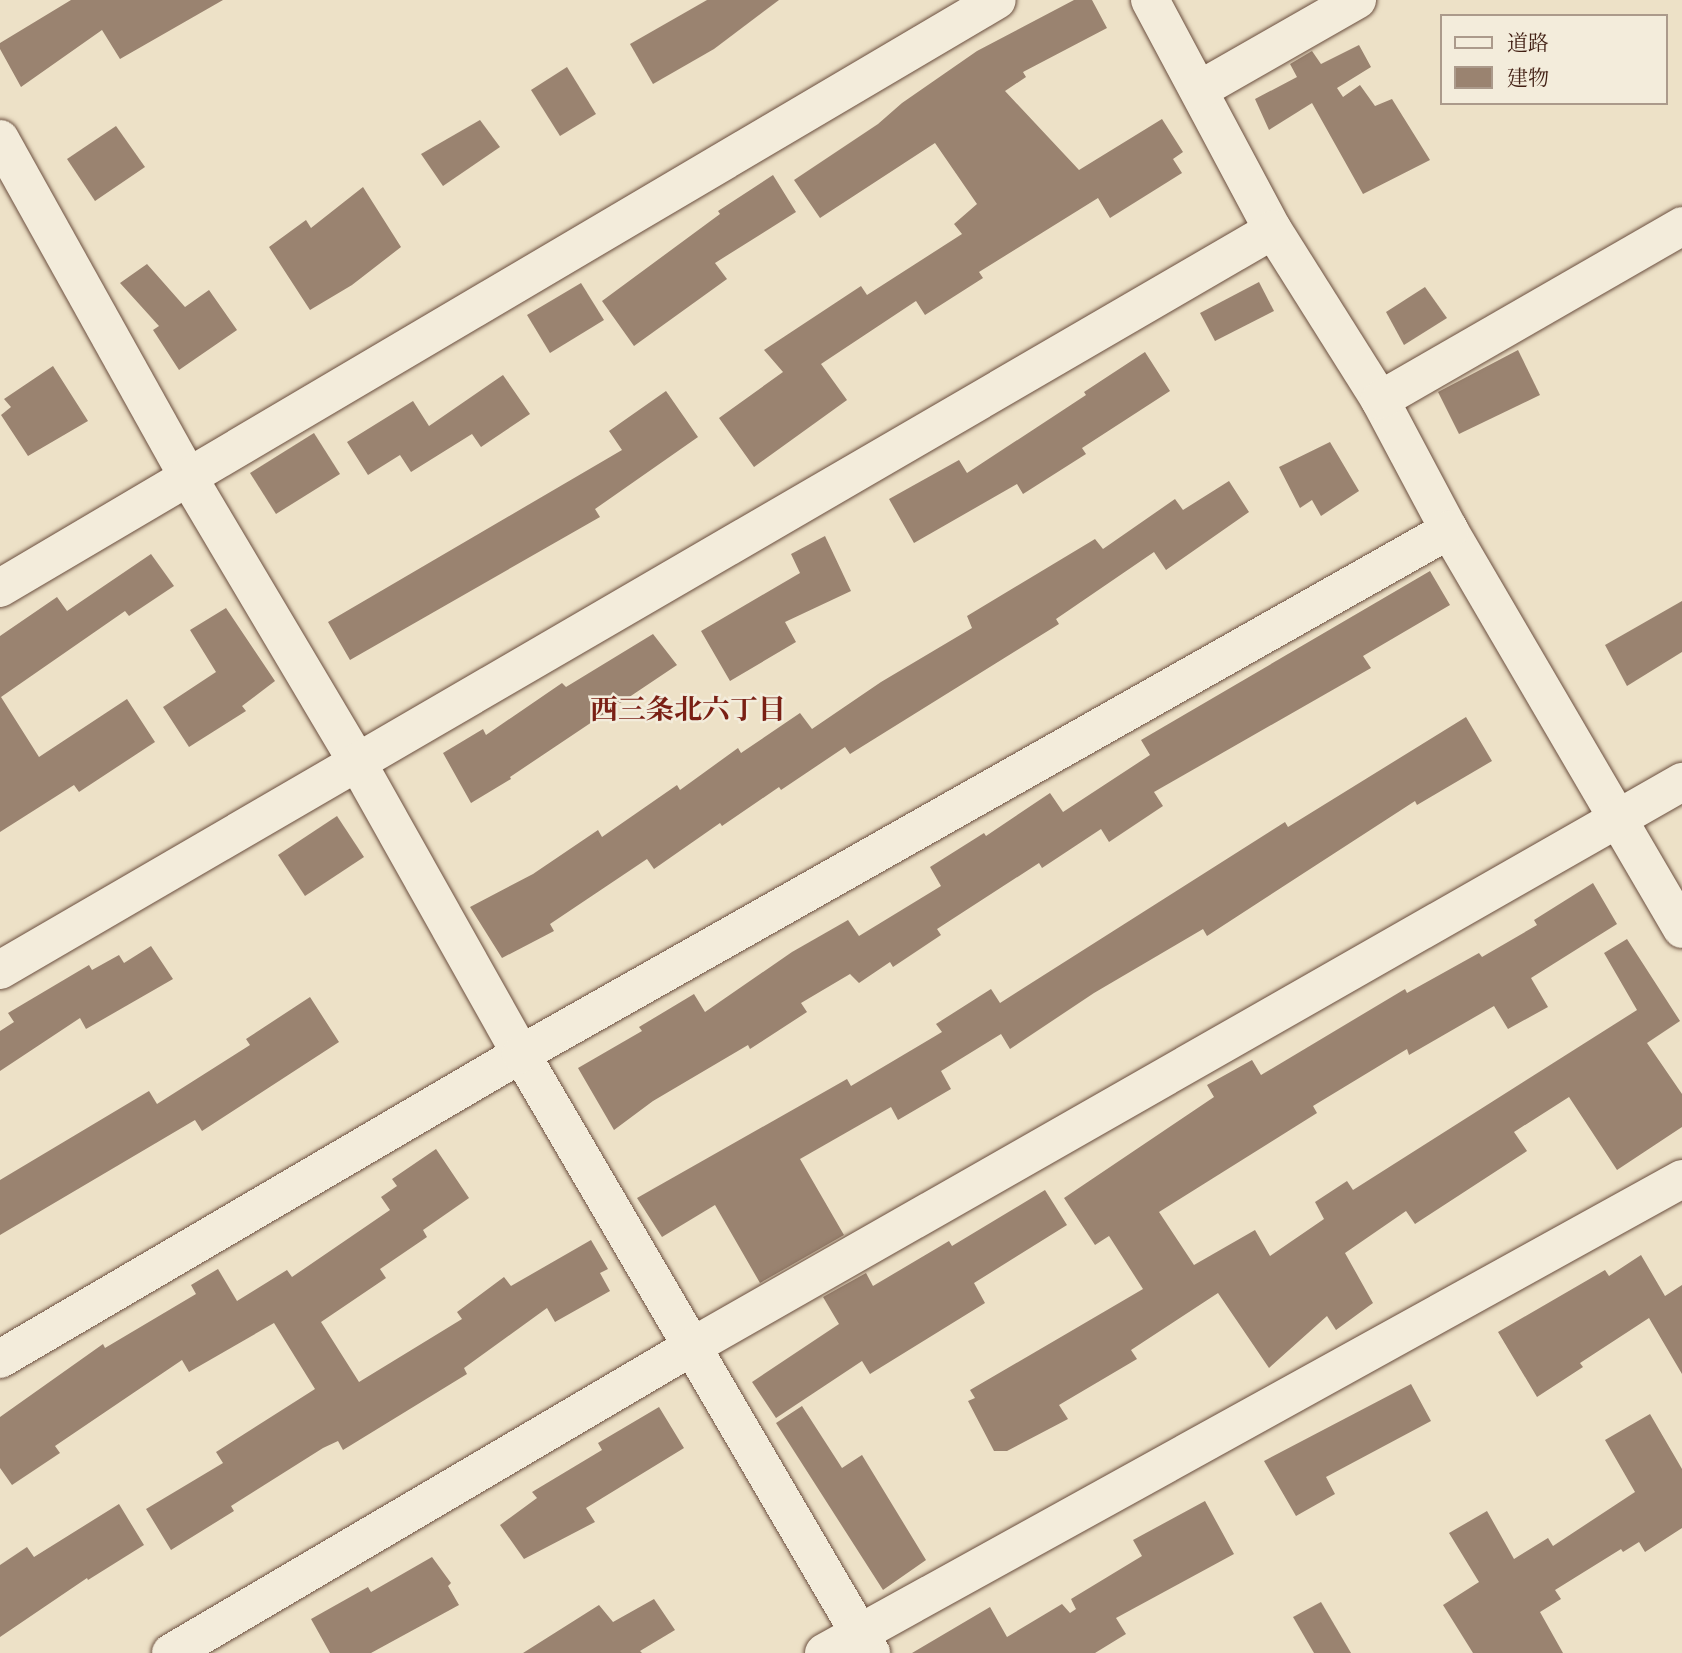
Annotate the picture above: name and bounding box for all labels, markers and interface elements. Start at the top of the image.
legend [1440,14,1668,105]
text: 道路 [1507,30,1549,60]
text: 建物 [1507,65,1549,95]
district label: 西三条北六丁目 [590,695,786,729]

